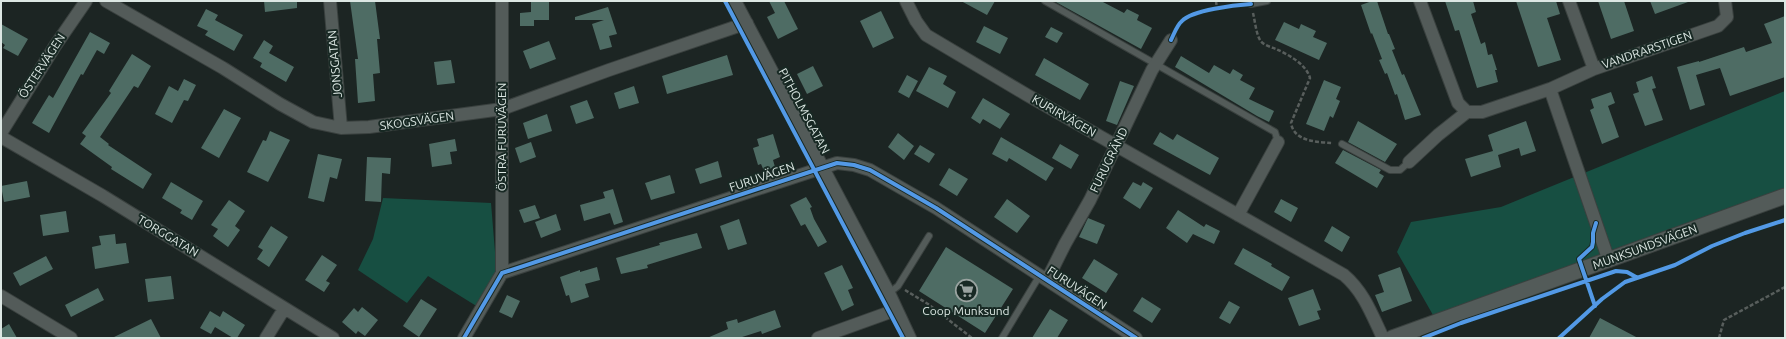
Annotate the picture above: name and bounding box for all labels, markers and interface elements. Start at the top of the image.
street label: VANDRARSTIGEN [1600,28,1693,71]
street label: JONSGATAN [325,30,344,98]
street label: ÖSTERVÄGEN [16,31,67,100]
street label: PITHOLMSGATAN [776,66,832,156]
street label: ÖSTRA FURUVÄGEN [495,83,508,191]
street label: KURIRVÄGEN [1030,92,1098,139]
street label: SKOGSVÄGEN [379,109,455,132]
street label: FURUGRÄND [1087,125,1130,194]
street label: FURUVÄGEN [728,159,796,194]
street label: TORGGATAN [136,212,201,259]
street label: MUNKSUNDSVÄGEN [1591,222,1699,271]
street label: FURUVÄGEN [1045,264,1109,312]
supermarket icon: Coop Munksund [953,277,979,303]
place label: Coop Munksund [922,304,1010,317]

